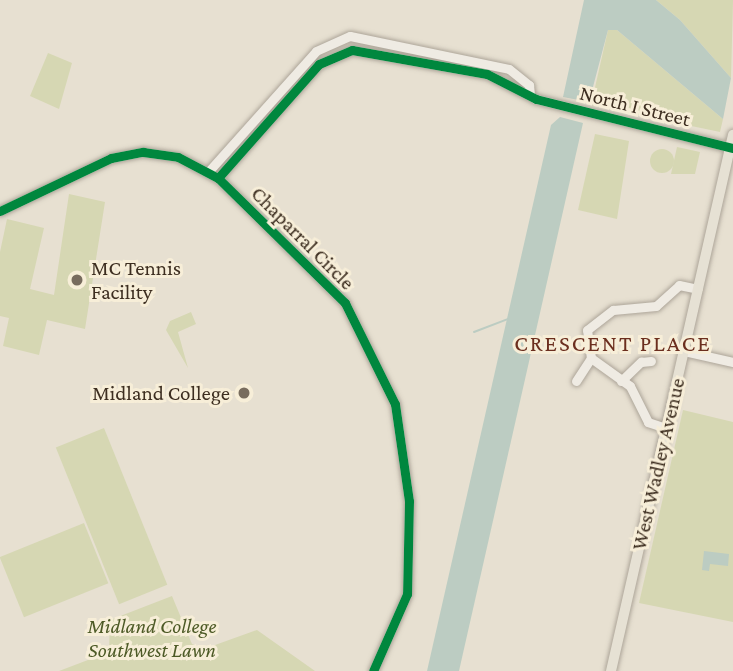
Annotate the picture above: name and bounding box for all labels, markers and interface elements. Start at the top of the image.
street label: North I Street [577,80,693,132]
street label: Chaparral Circle [246,181,360,295]
place label: MC Tennis Facility [91,255,181,305]
marker: MC Tennis Facility [69,272,85,288]
district label: CRESCENT PLACE [516,329,710,357]
street label: West Wadley Avenue [626,375,690,553]
place label: Midland College [92,380,230,406]
marker: Midland College [236,385,252,401]
park label: Midland College Southwest Lawn [87,613,217,663]

